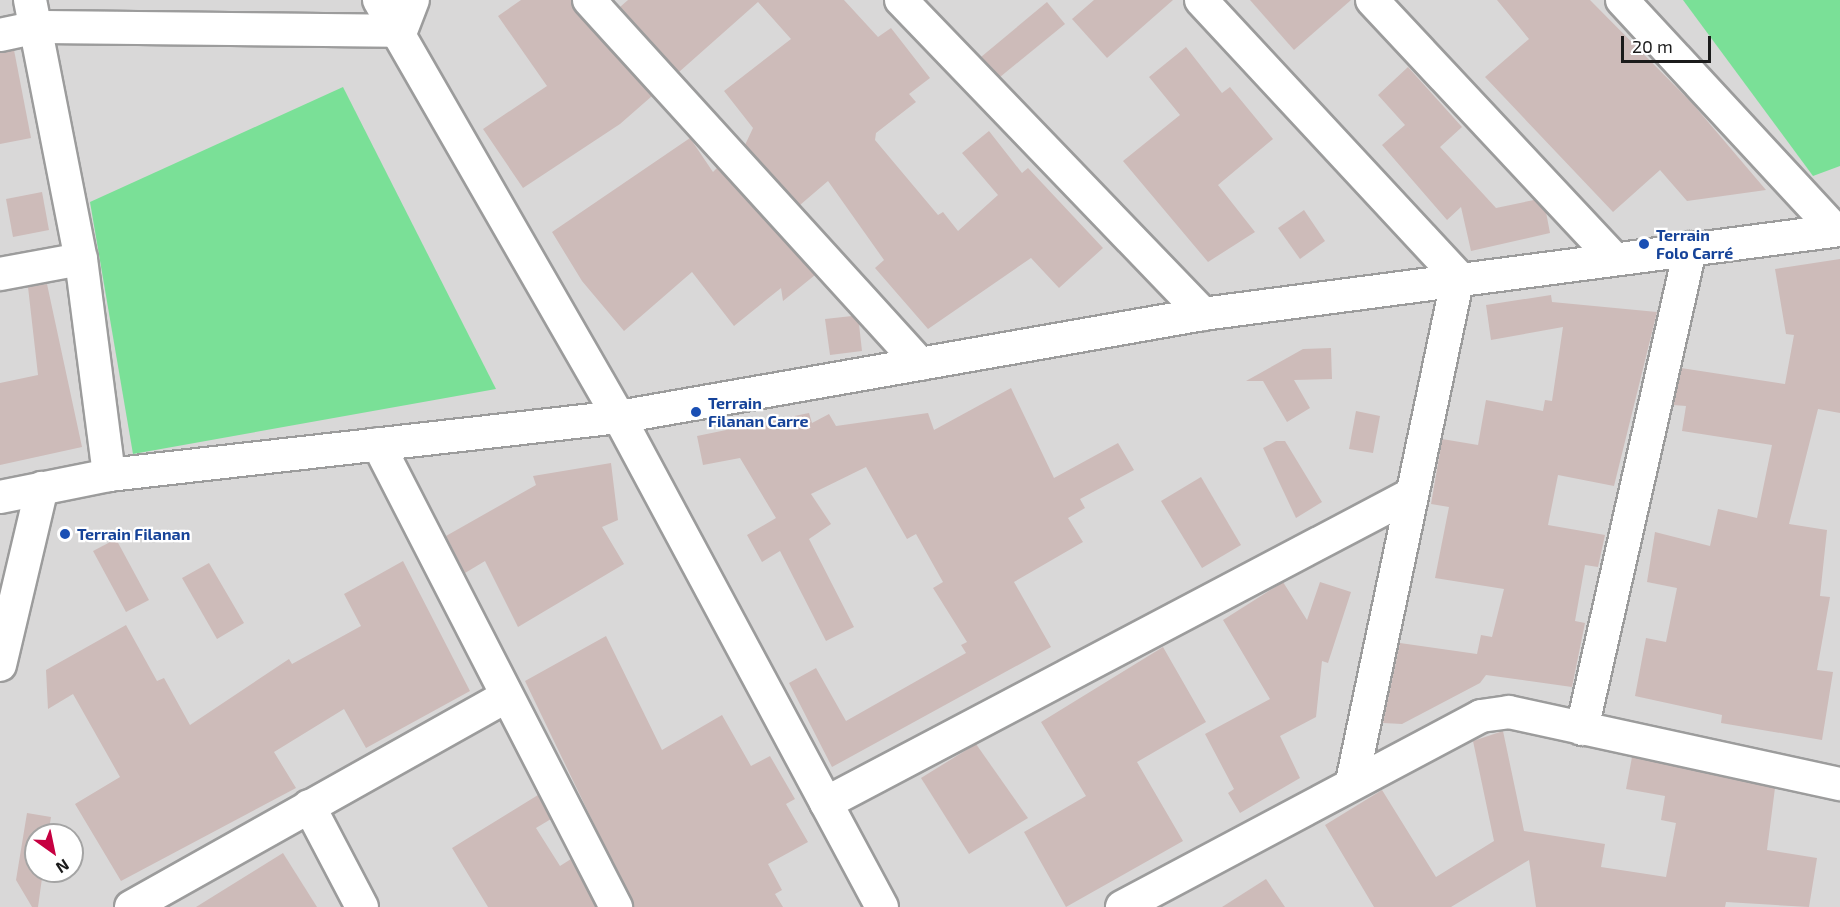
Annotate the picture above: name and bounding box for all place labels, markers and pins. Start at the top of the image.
place label: Terrain Folo Carré [1656,225,1733,263]
marker: Terrain Folo Carré [1637,237,1651,251]
place label: Terrain Filanan Carre [708,393,809,431]
marker: Terrain Filanan Carre [689,405,703,419]
place label: Terrain Filanan [77,524,190,544]
marker: Terrain Filanan [58,527,72,541]

